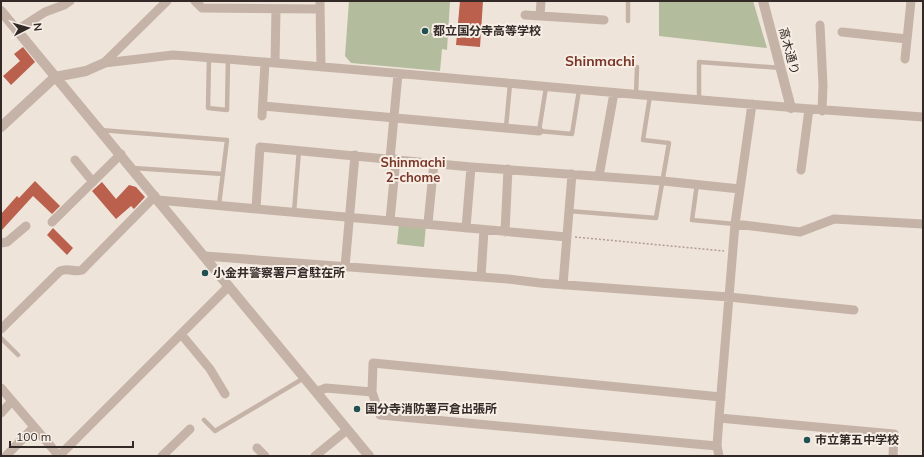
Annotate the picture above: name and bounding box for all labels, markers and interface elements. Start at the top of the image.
north arrow [8,8,48,48]
text: N [31,22,45,32]
place label: 都立国分寺高等学校 [433,23,541,38]
marker: 都立国分寺高等学校 [420,26,430,36]
street label: 高木通り [776,26,803,76]
district label: Shinmachi [565,52,635,70]
district label: Shinmachi 2-chome [381,154,446,185]
place label: 小金井警察署戸倉駐在所 [213,265,345,280]
marker: 小金井警察署戸倉駐在所 [200,268,210,278]
place label: 国分寺消防署戸倉出張所 [365,401,497,416]
marker: 国分寺消防署戸倉出張所 [352,404,362,414]
scale bar [10,423,133,449]
text: 100 m [16,429,51,444]
place label: 市立第五中学校 [815,432,899,447]
marker: 市立第五中学校 [802,435,812,445]

